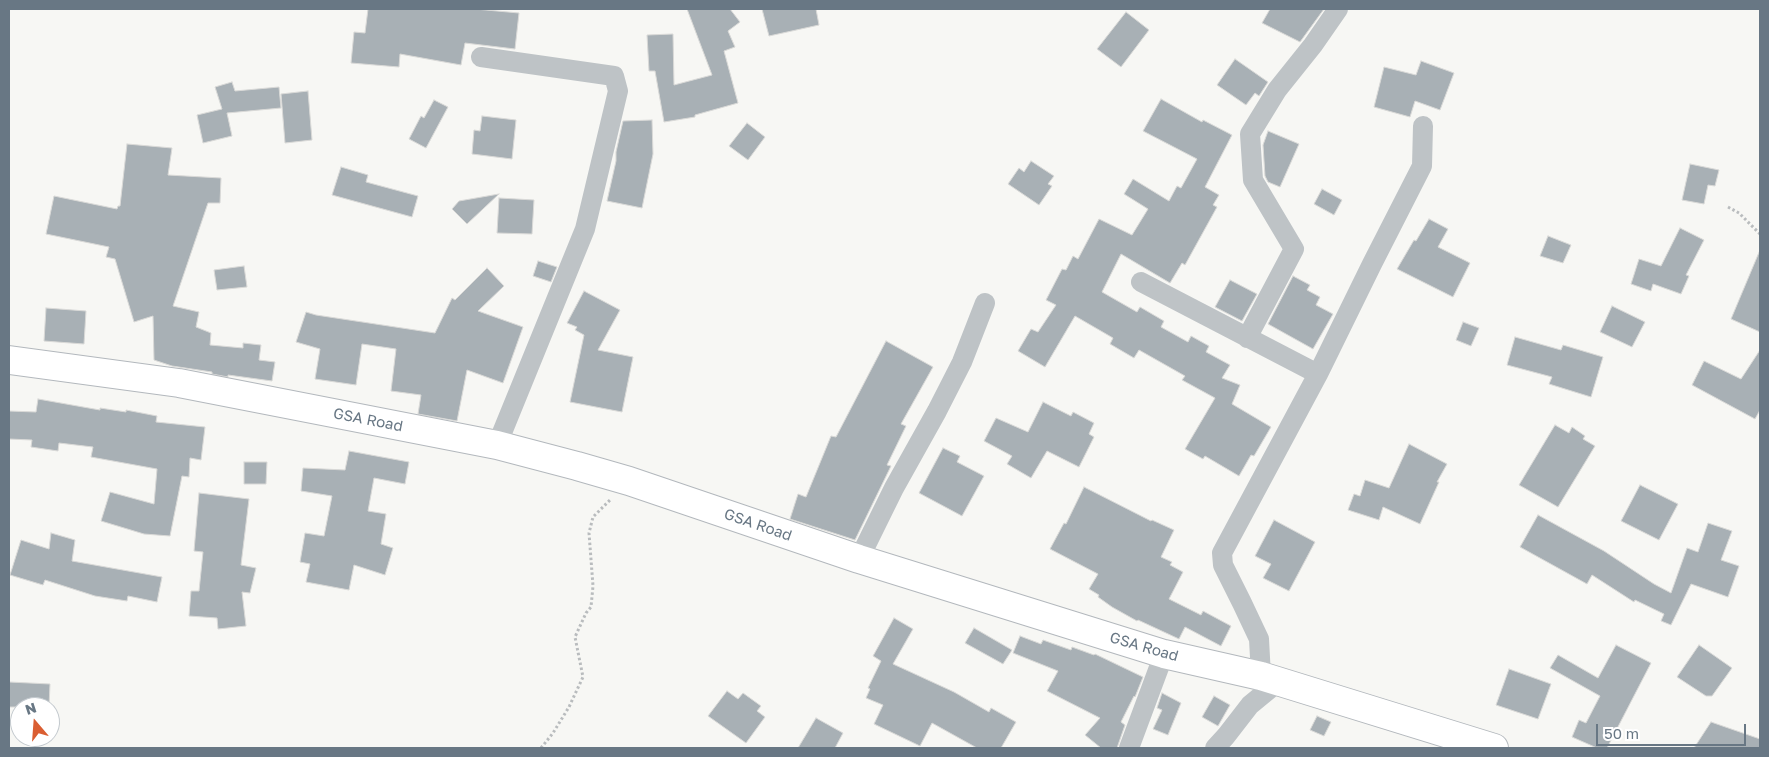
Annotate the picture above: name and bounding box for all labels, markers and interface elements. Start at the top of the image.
street label: GSA Road [332,404,404,436]
street label: GSA Road [722,505,794,545]
street label: GSA Road [1108,629,1180,665]
north arrow [10,697,60,747]
text: N [23,698,38,718]
scale bar [1599,714,1749,746]
text: 50 m [1604,724,1639,742]

